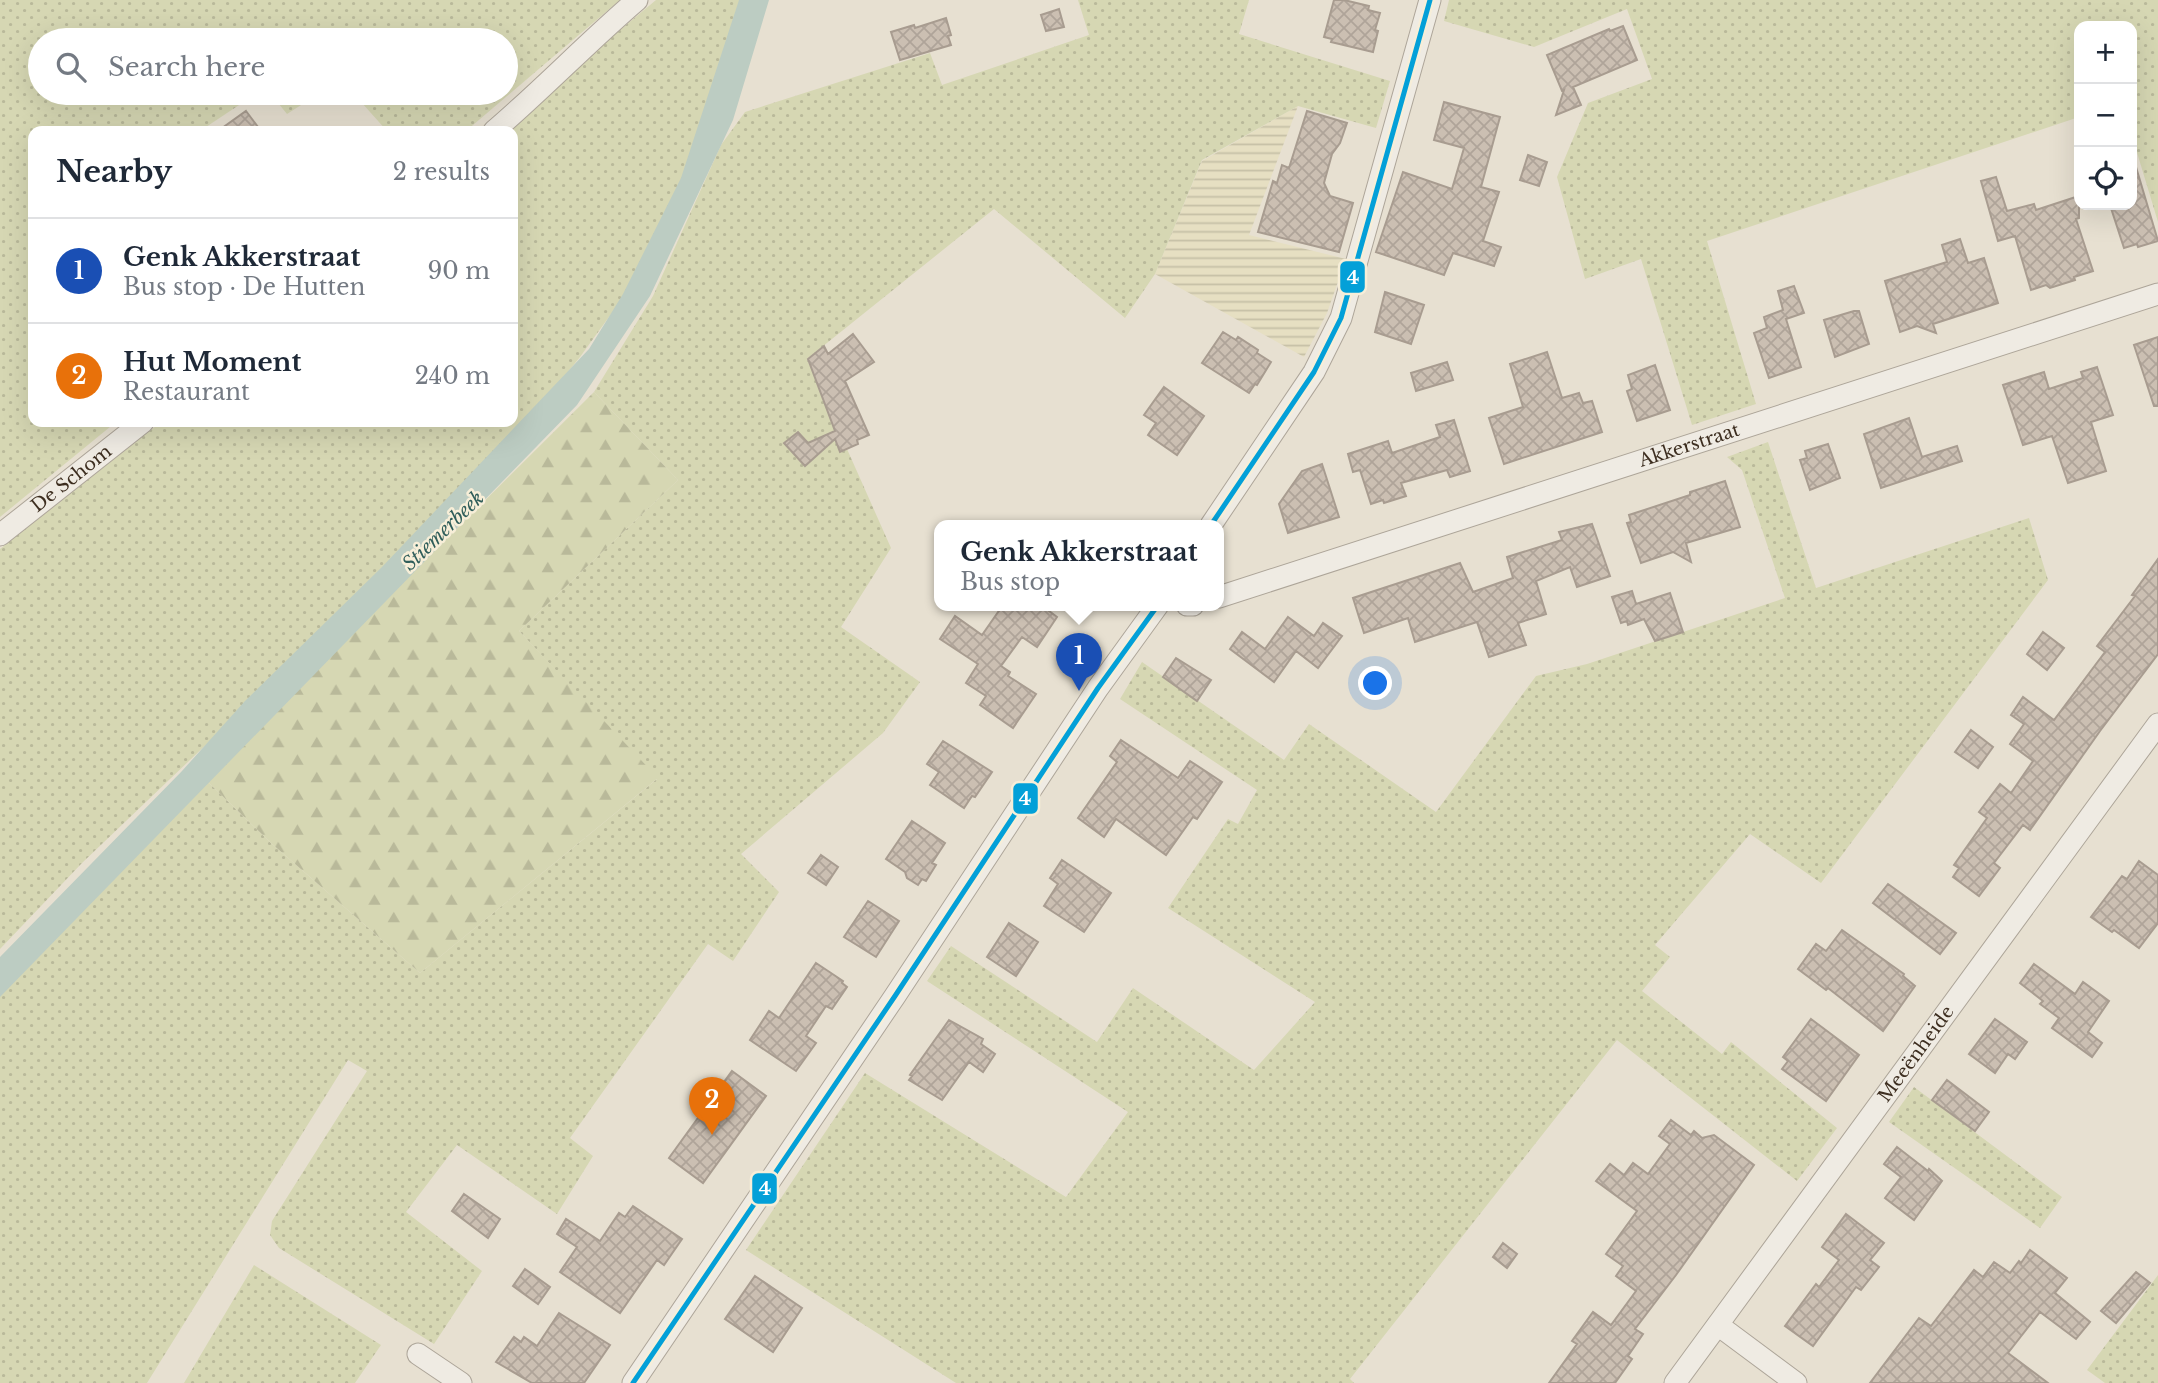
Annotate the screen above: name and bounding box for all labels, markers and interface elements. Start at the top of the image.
map controls [2074,21,2137,210]
button: + [2074,21,2137,84]
search box [28,28,518,105]
icon: search [52,48,90,86]
text: Search here [108,51,265,83]
button: − [2074,84,2137,147]
button: locate [2074,147,2137,210]
text: Nearby [56,153,172,190]
text: 2 results [393,158,490,186]
text: Genk Akkerstraat [123,241,360,273]
text: 1 [74,257,84,285]
text: 90 m [428,257,490,285]
line badge: 4 [1339,260,1366,294]
text: 4 [1347,266,1359,289]
text: Bus stop · De Hutten [123,273,365,301]
text: Hut Moment [123,346,301,378]
text: 2 [72,362,86,390]
text: 240 m [415,362,490,390]
text: Restaurant [123,378,250,406]
street label: Akkerstraat [1635,419,1743,472]
street label: De Schom [27,440,116,517]
water label: Stiemerbeek [398,487,488,575]
popup [934,520,1224,611]
text: Genk Akkerstraat [960,536,1198,568]
text: Bus stop [960,568,1060,596]
pin: 1 [1056,633,1102,691]
your location [1358,666,1392,700]
line badge: 4 [1012,782,1039,815]
text: 4 [1019,787,1031,810]
street label: Meeënheide [1874,1001,1959,1106]
pin: 2 [689,1077,735,1135]
line badge: 4 [751,1172,778,1205]
text: 4 [759,1177,771,1200]

